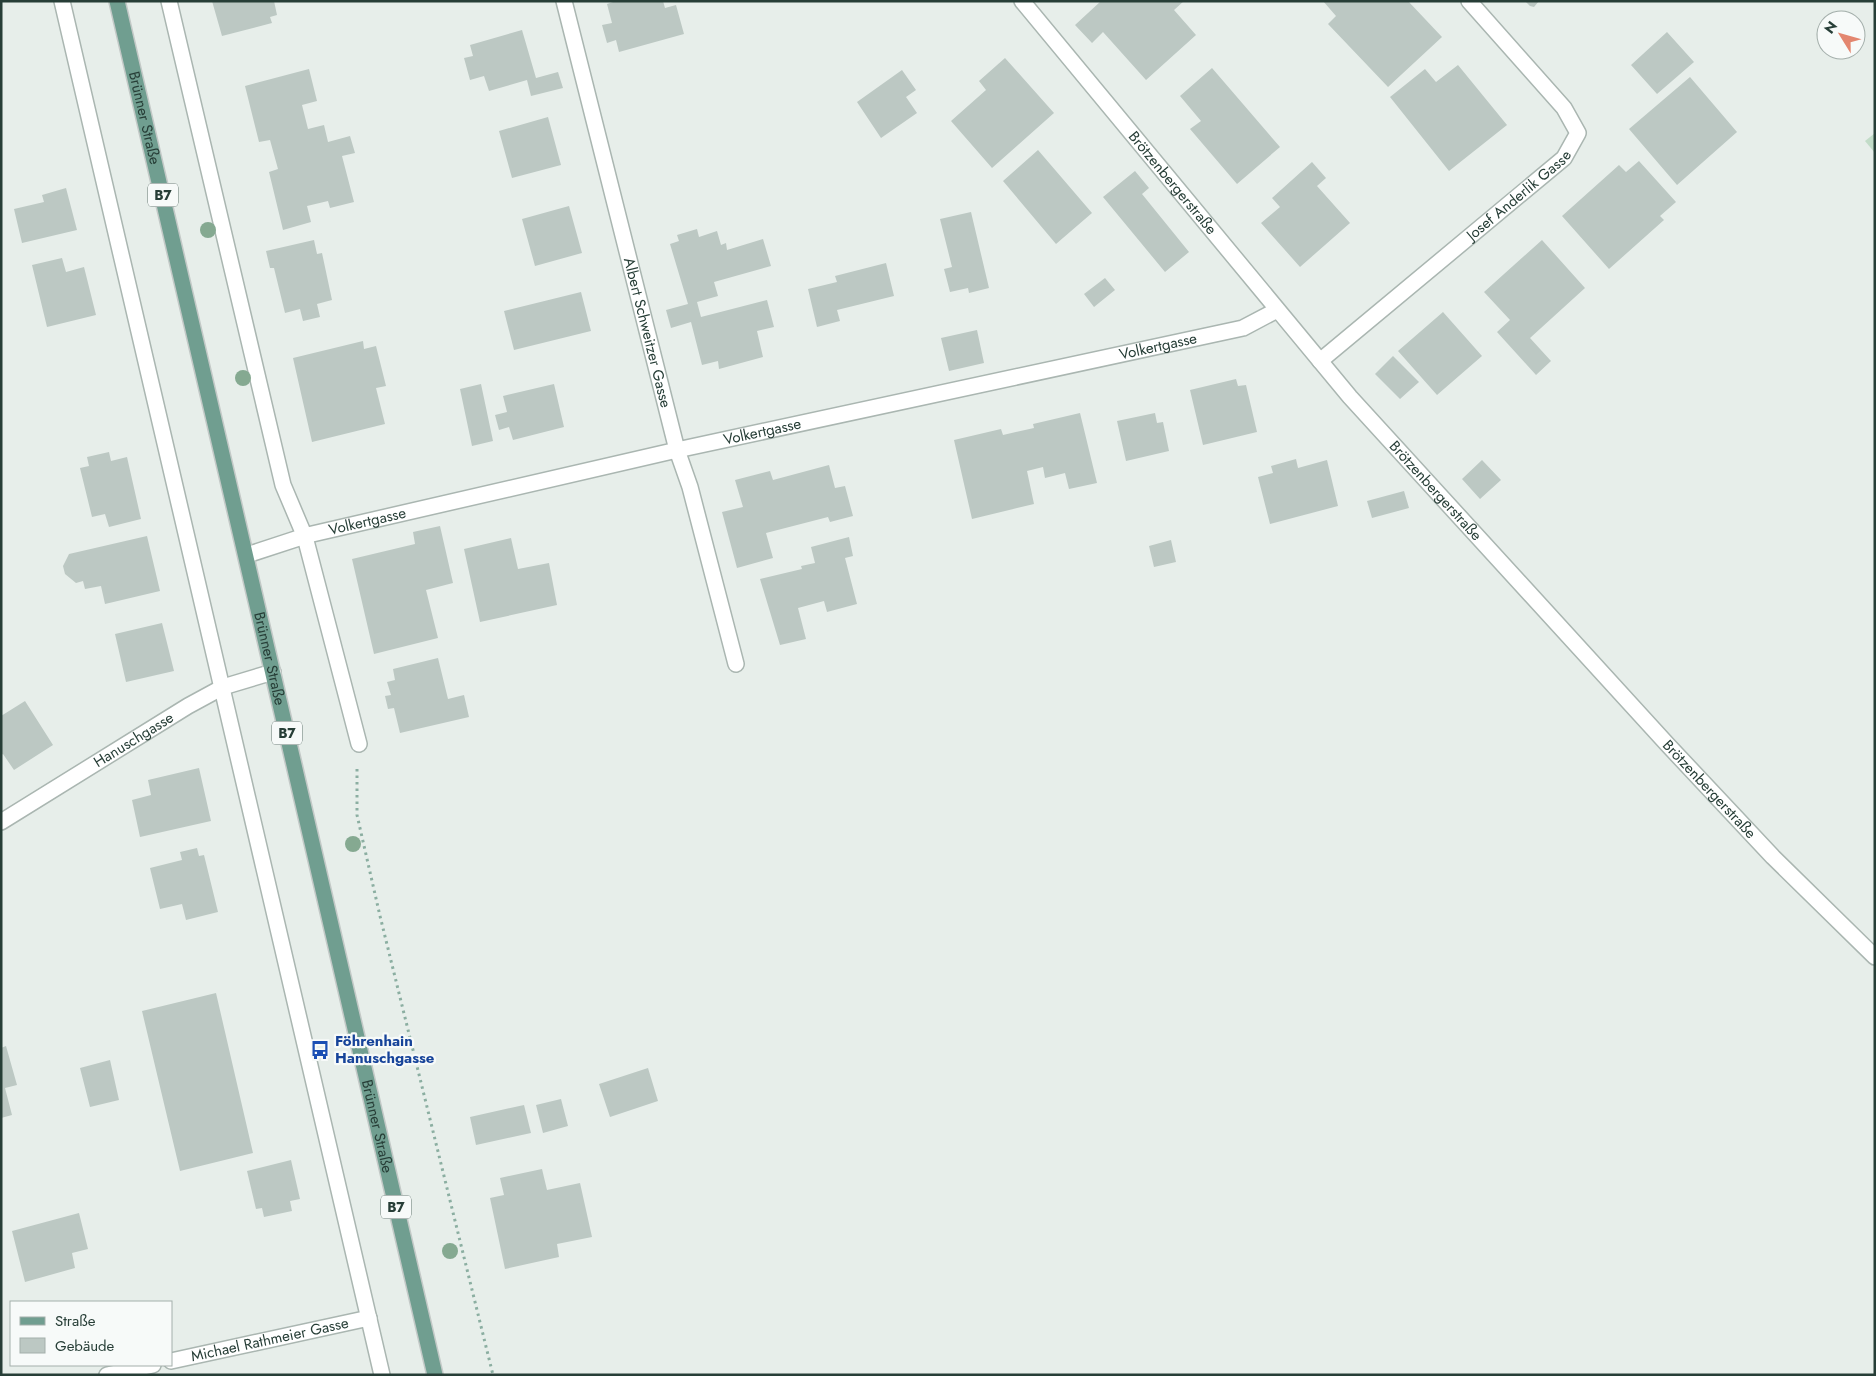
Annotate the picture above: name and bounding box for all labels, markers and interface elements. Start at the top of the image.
north arrow [1816,10,1866,60]
text: N [1819,17,1842,38]
street label: Brünner Straße [123,69,166,167]
street label: Brötzenbergerstraße [1123,126,1222,239]
street label: Josef Anderlik Gasse [1460,146,1577,247]
road number: B7 [148,184,178,206]
street label: Albert Schweitzer Gasse [618,255,677,410]
street label: Volkertgasse [1117,327,1199,365]
street label: Volkertgasse [721,413,803,451]
street label: Brötzenbergerstraße [1384,436,1487,546]
street label: Volkertgasse [326,502,408,541]
street label: Brünner Straße [248,610,291,708]
street label: Hanuschgasse [89,706,178,773]
road number: B7 [272,721,302,744]
street label: Brötzenbergerstraße [1657,735,1761,844]
place label: Föhrenhain Hanuschgasse [335,1030,435,1069]
bus stop icon: Föhrenhain Hanuschgasse [309,1039,331,1061]
street label: Brünner Straße [356,1078,399,1175]
road number: B7 [381,1196,411,1218]
legend [10,1301,172,1366]
text: Straße [55,1310,96,1332]
street label: Michael Rathmeier Gasse [189,1312,351,1367]
text: Gebäude [55,1335,115,1357]

